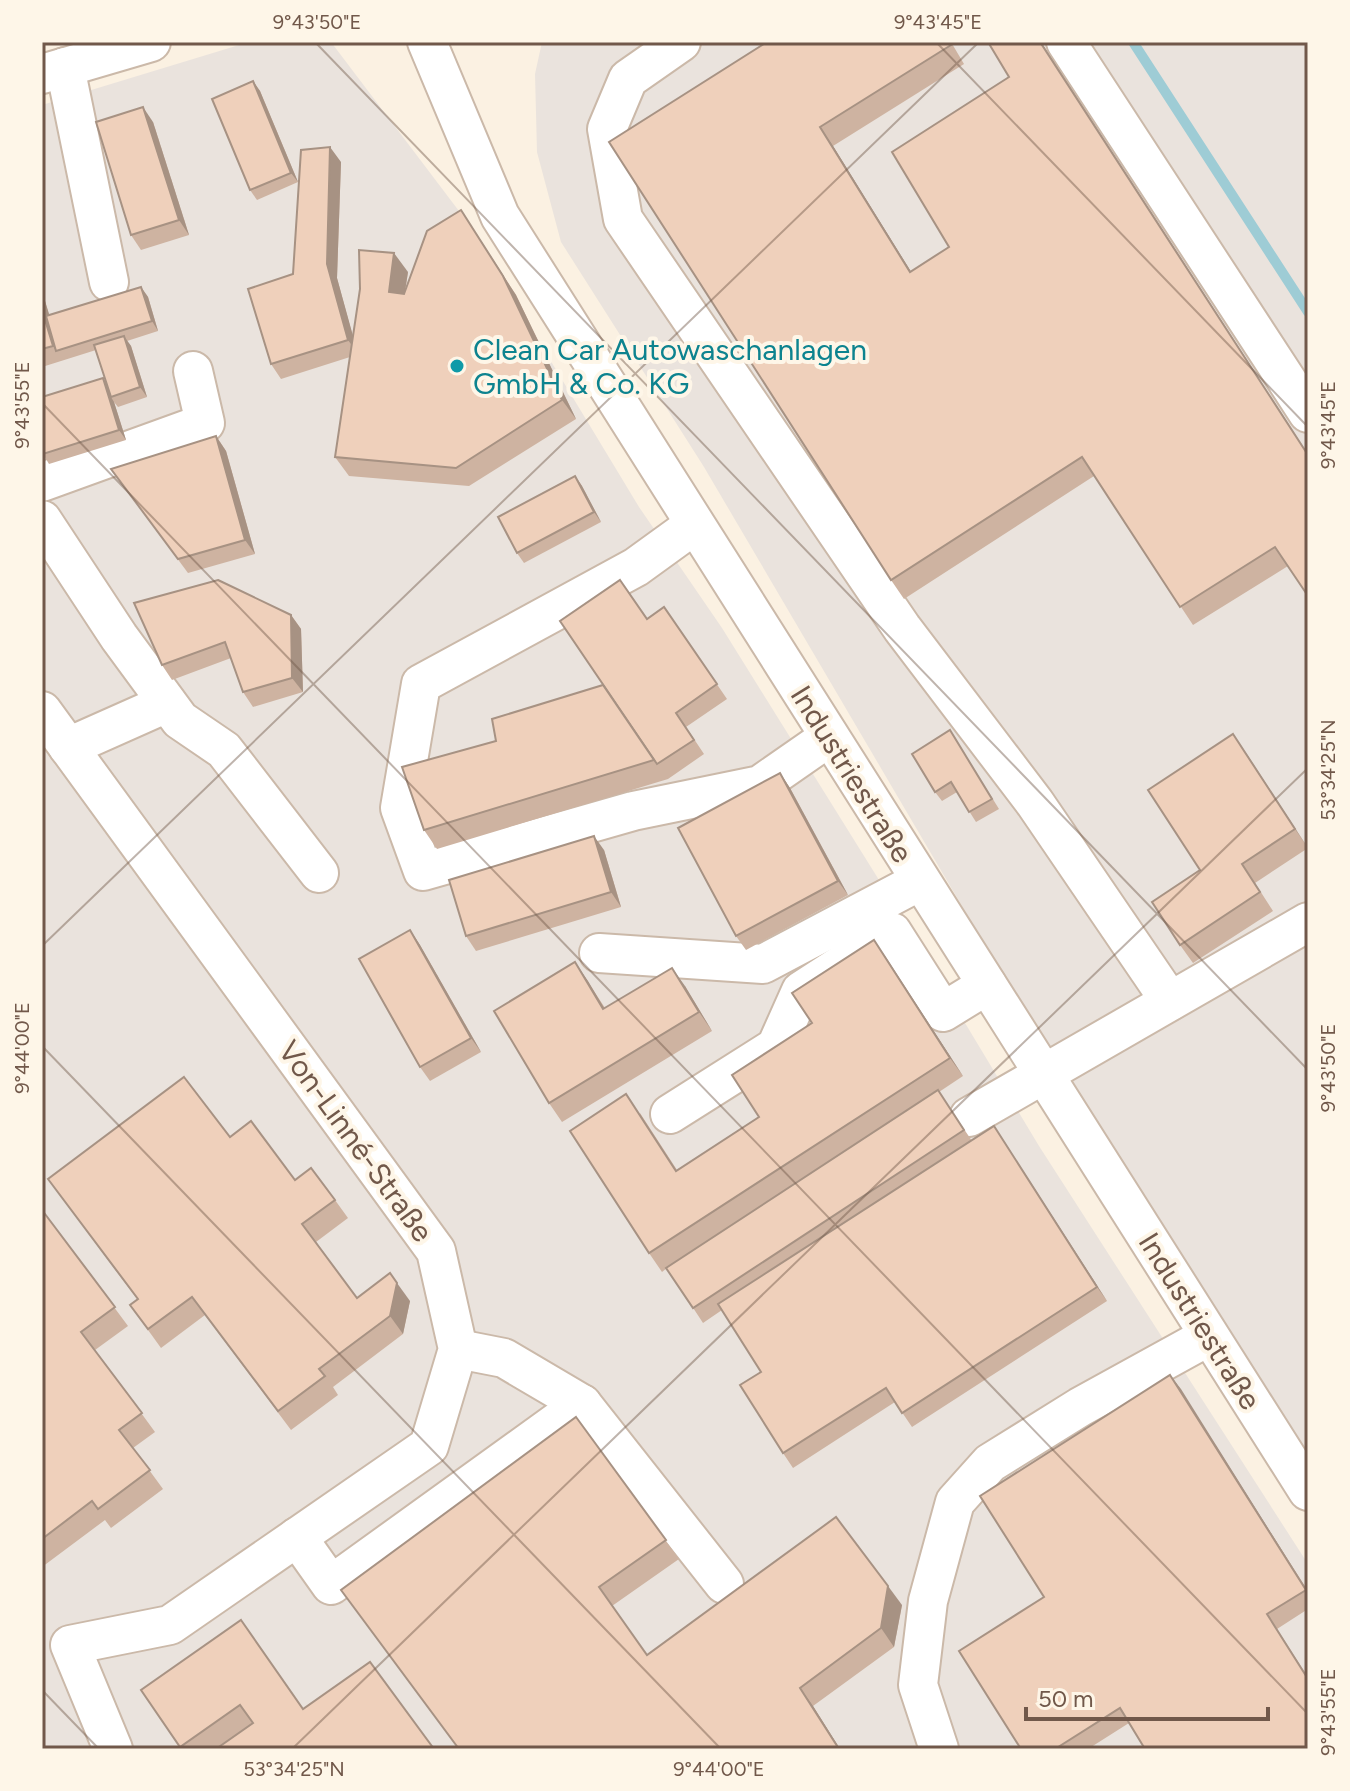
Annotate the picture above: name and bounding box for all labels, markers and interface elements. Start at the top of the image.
text: 9°43'50"E [273,10,361,34]
text: 9°43'45"E [894,10,982,34]
place label: Clean Car Autowaschanlagen GmbH & Co. KG [473,331,867,402]
marker: Clean Car Autowaschanlagen GmbH & Co. KG [448,357,466,375]
text: 9°43'55"E [10,361,34,449]
text: 9°43'45"E [1316,381,1340,469]
street label: Industriestraße [783,679,921,869]
text: 53°34'25"N [1316,719,1340,821]
text: 9°44'00"E [10,1002,34,1094]
text: 9°43'50"E [1316,1024,1340,1112]
street label: Von-Linné-Straße [271,1033,441,1249]
street label: Industriestraße [1131,1226,1269,1416]
text: 9°43'55"E [1316,1668,1340,1756]
scale bar [1026,1671,1268,1721]
text: 50 m [1038,1684,1094,1713]
text: 53°34'25"N [243,1757,345,1781]
text: 9°44'00"E [673,1757,765,1781]

